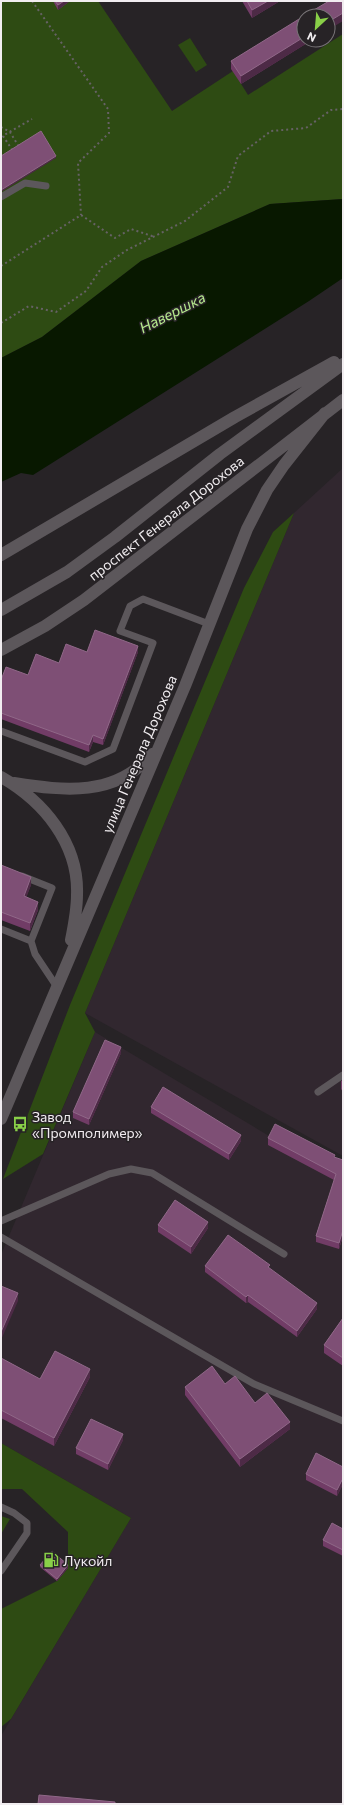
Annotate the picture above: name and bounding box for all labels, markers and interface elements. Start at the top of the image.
north arrow [296,8,336,48]
text: N [305,30,318,45]
water label: Навершка [136,288,208,336]
street label: проспект Генерала Дорохова [85,452,247,584]
street label: улица Генерала Дорохова [98,673,180,835]
place label: Завод «Промполимер» [32,1108,142,1141]
bus stop icon: Завод «Промполимер» [11,1115,29,1133]
fuel station icon: Лукойл [42,1551,60,1569]
place label: Лукойл [63,1552,112,1569]

